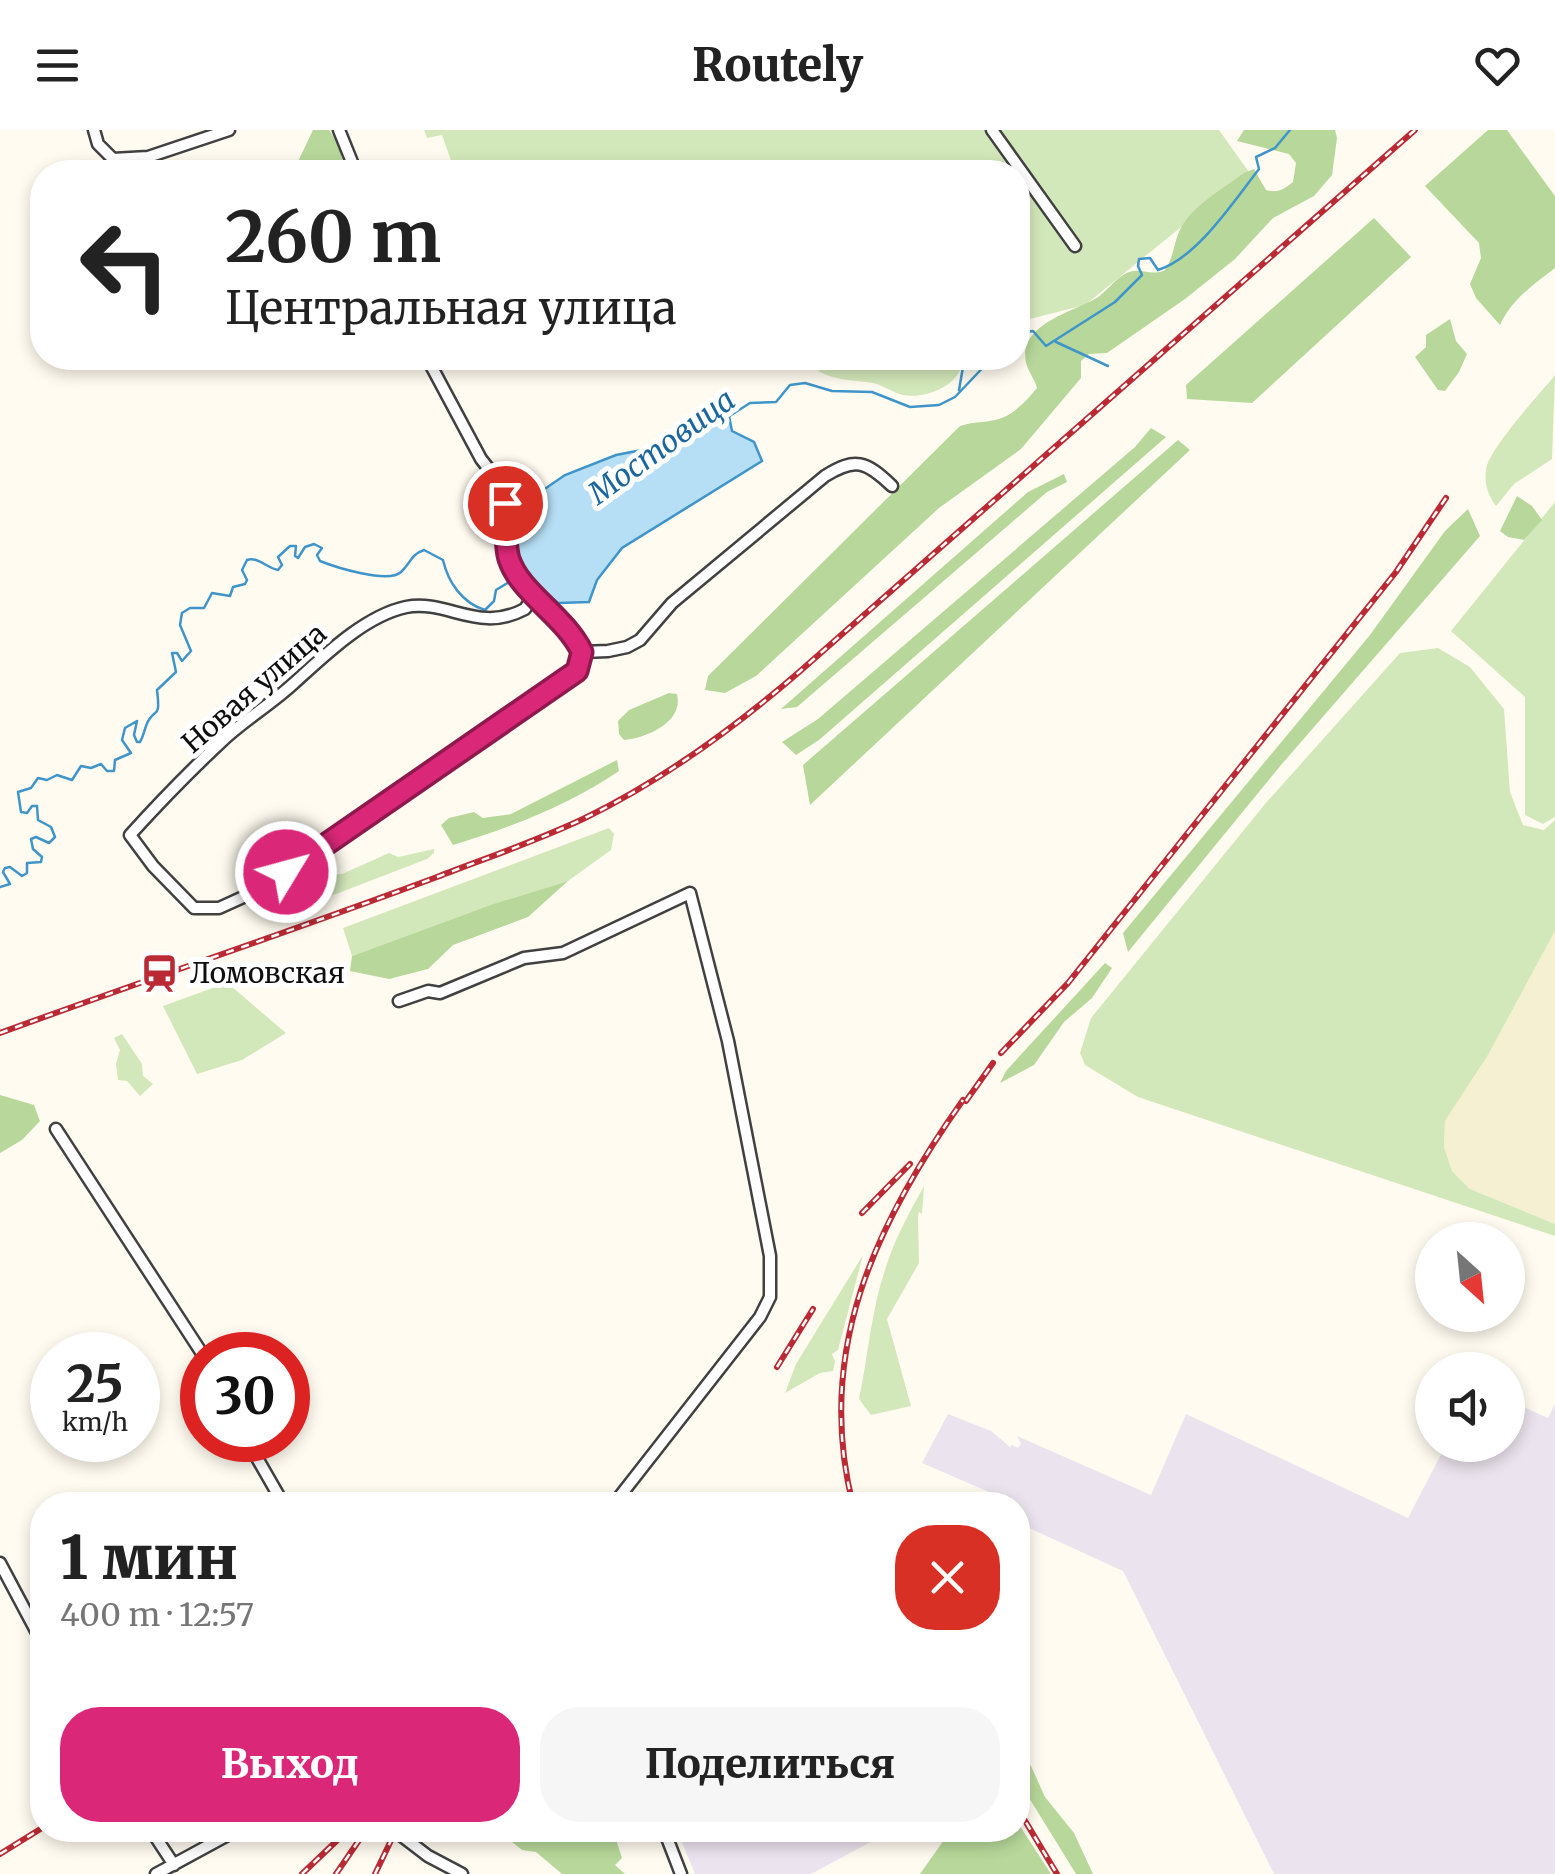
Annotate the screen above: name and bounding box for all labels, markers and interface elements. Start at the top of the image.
text: Routely [692,37,863,93]
icon: menu [30,38,85,93]
icon: heart [1470,38,1525,93]
text: 260 m [225,193,441,281]
icon: left [60,200,190,330]
text: Центральная улица [225,280,677,336]
water label: Мостовица [579,380,742,513]
pin [463,461,548,546]
icon: arrive [478,476,533,531]
street label: Новая улица [174,615,334,761]
position arrow [234,820,338,924]
station icon: Ломовская [139,952,181,994]
place label: Ломовская [190,955,345,991]
north arrow [1415,1222,1525,1332]
map controls [1415,1222,1525,1462]
speed limit sign: 30 [180,1332,310,1462]
button: sound [1415,1352,1525,1462]
text: 25 [66,1353,124,1416]
text: km/h [62,1406,128,1438]
text: 1 мин [60,1520,238,1595]
button: close [895,1525,1000,1630]
text: 400 m · 12:57 [60,1595,254,1635]
button: Выход [60,1707,520,1822]
button: Поделиться [540,1707,1000,1822]

